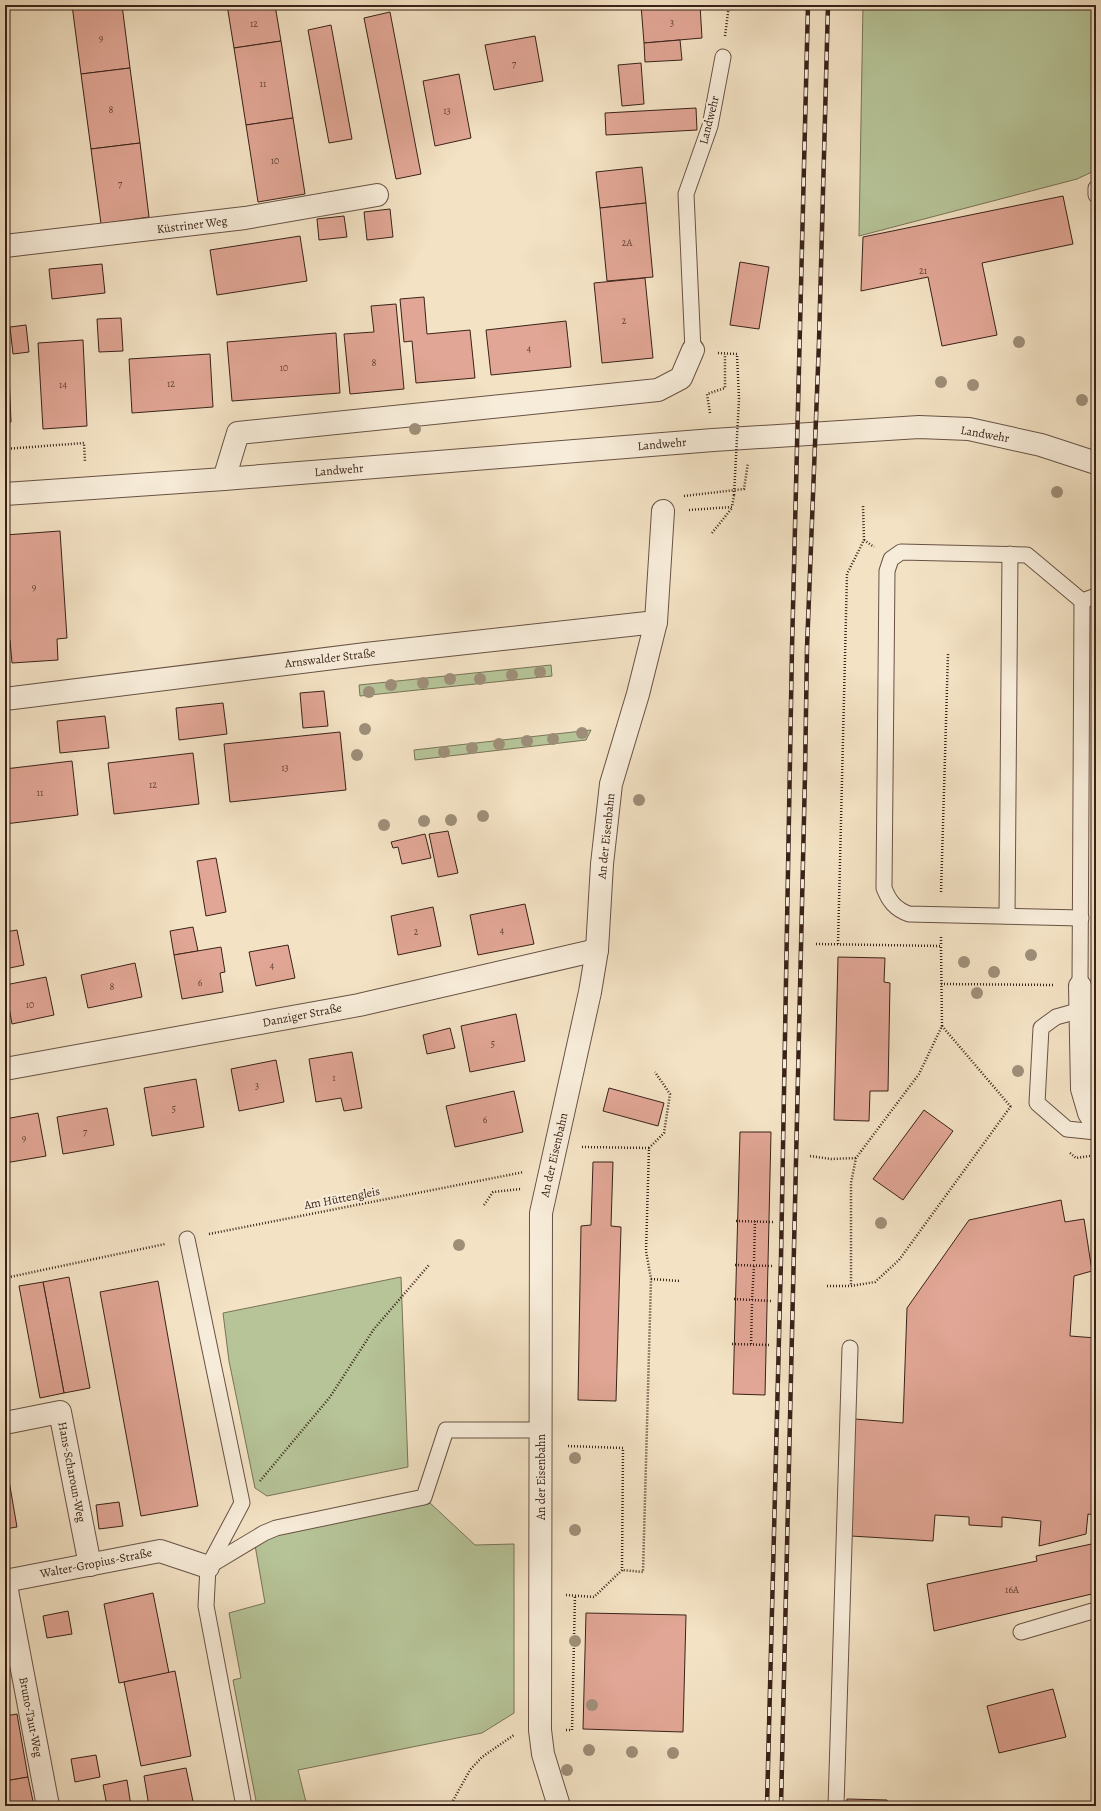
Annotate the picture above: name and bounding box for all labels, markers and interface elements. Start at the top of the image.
house number: 3 [670,16,674,29]
house number: 12 [250,17,258,30]
house number: 9 [99,31,104,44]
house number: 7 [512,57,517,70]
house number: 11 [260,77,267,90]
street label: Landwehr [695,94,723,146]
house number: 8 [109,103,114,116]
house number: 13 [443,104,451,117]
house number: 10 [271,154,279,167]
house number: 7 [118,177,123,190]
street label: Küstriner Weg [156,213,228,237]
house number: 2A [622,236,632,249]
house number: 21 [919,264,928,277]
house number: 2 [622,314,627,327]
house number: 4 [527,342,532,355]
house number: 8 [372,356,377,369]
house number: 10 [280,361,288,374]
house number: 12 [167,377,175,390]
house number: 14 [59,378,67,391]
street label: Landwehr [959,422,1011,446]
street label: Landwehr [637,434,688,454]
street label: Landwehr [314,460,365,480]
house number: 9 [32,580,37,593]
street label: Arnswalder Straße [283,645,376,672]
house number: 13 [281,761,289,774]
house number: 12 [149,778,157,791]
house number: 11 [37,786,44,799]
street label: An der Eisenbahn [593,792,618,881]
house number: 4 [500,924,505,937]
house number: 2 [414,925,419,938]
house number: 4 [270,959,275,972]
house number: 6 [198,976,203,989]
house number: 8 [110,980,115,993]
house number: 10 [26,998,34,1011]
street label: Danziger Straße [261,999,343,1031]
house number: 5 [491,1037,495,1050]
house number: 1 [332,1071,336,1084]
house number: 3 [255,1079,259,1092]
house number: 5 [172,1102,176,1115]
street label: An der Eisenbahn [536,1111,572,1200]
house number: 6 [483,1113,488,1126]
house number: 7 [83,1125,88,1138]
house number: 9 [22,1131,27,1144]
street label: Am Hüttengleis [302,1183,382,1213]
street label: Hans-Scharoun-Weg [54,1420,90,1524]
street label: An der Eisenbahn [533,1434,549,1521]
street label: Walter-Gropius-Straße [38,1544,153,1582]
house number: 16A [1005,1583,1019,1596]
street label: Bruno-Taut-Weg [15,1675,47,1759]

